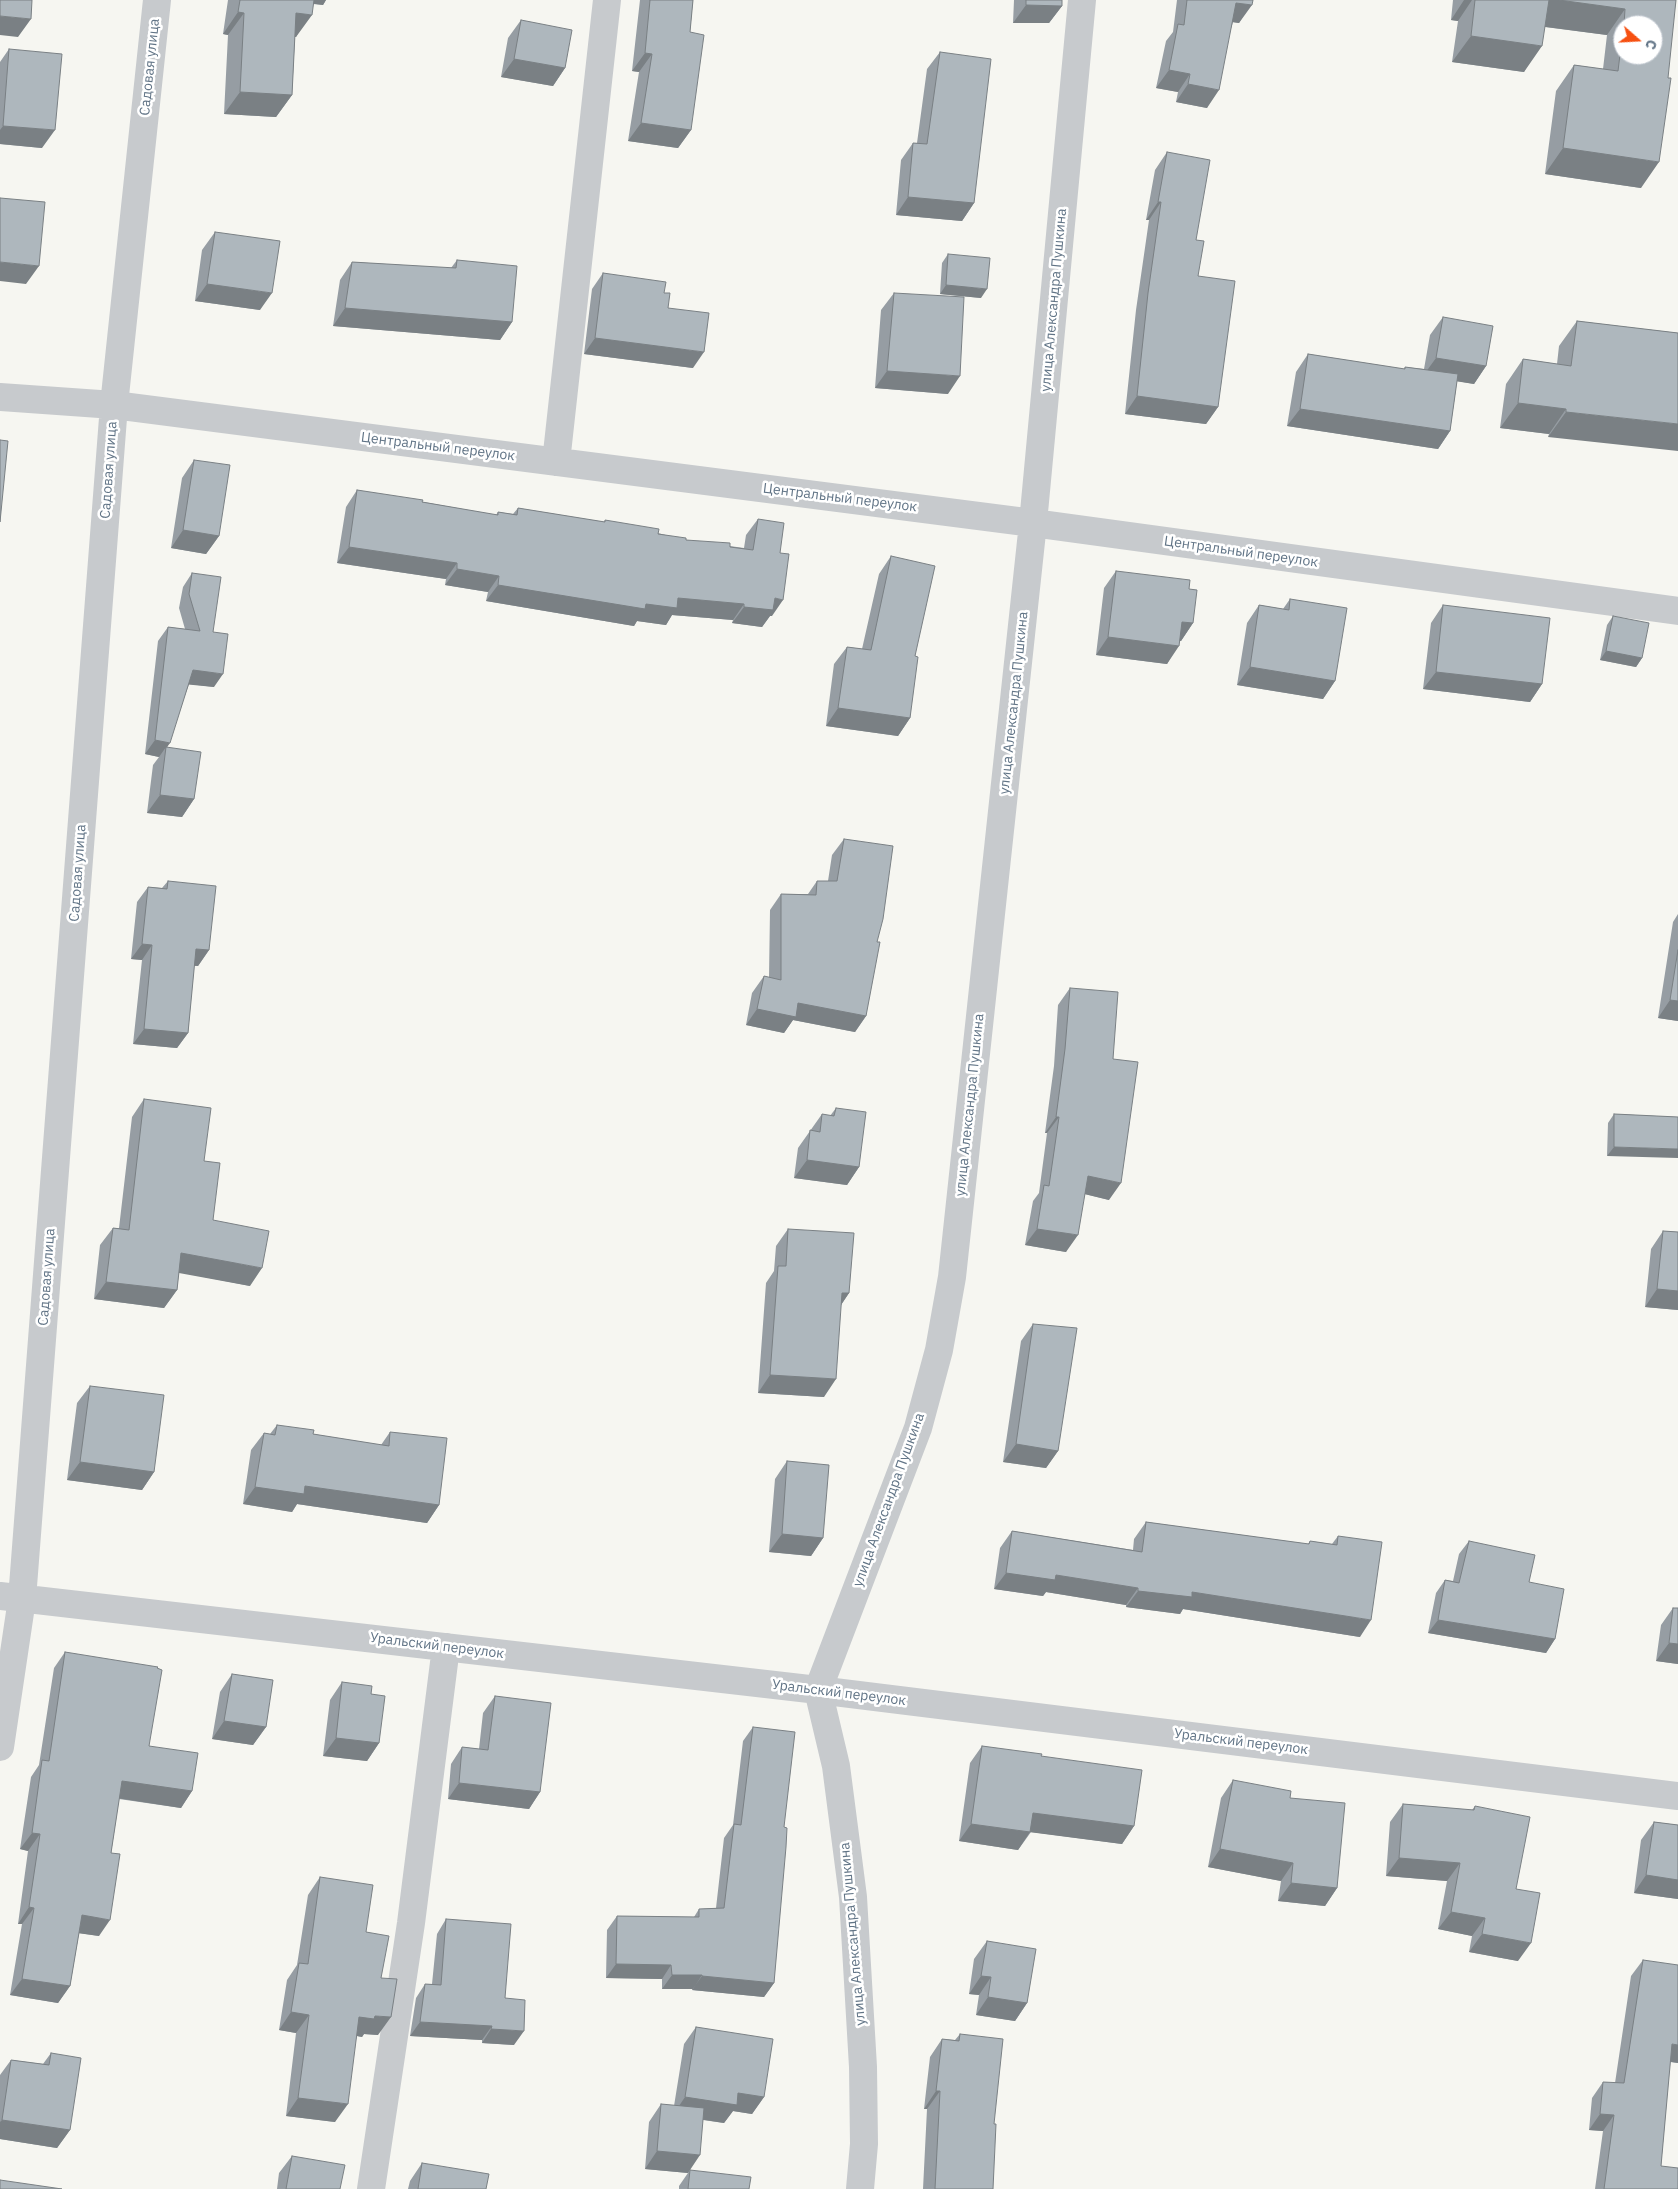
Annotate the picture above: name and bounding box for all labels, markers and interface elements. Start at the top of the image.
north arrow [1613,15,1663,65]
street label: Садовая улица [137,18,163,116]
text: С [1641,37,1661,52]
street label: улица Александра Пушкина [1038,208,1070,392]
street label: Садовая улица [97,421,121,519]
street label: Центральный переулок [360,429,516,465]
street label: Центральный переулок [762,480,918,516]
street label: Центральный переулок [1163,533,1319,571]
street label: улица Александра Пушкина [996,611,1032,795]
street label: Садовая улица [66,824,90,922]
street label: улица Александра Пушкина [952,1013,988,1197]
street label: Садовая улица [35,1228,59,1326]
street label: улица Александра Пушкина [850,1411,928,1589]
street label: Уральский переулок [369,1629,505,1663]
street label: Уральский переулок [771,1676,907,1710]
street label: Уральский переулок [1173,1725,1309,1759]
street label: улица Александра Пушкина [837,1842,869,2026]

